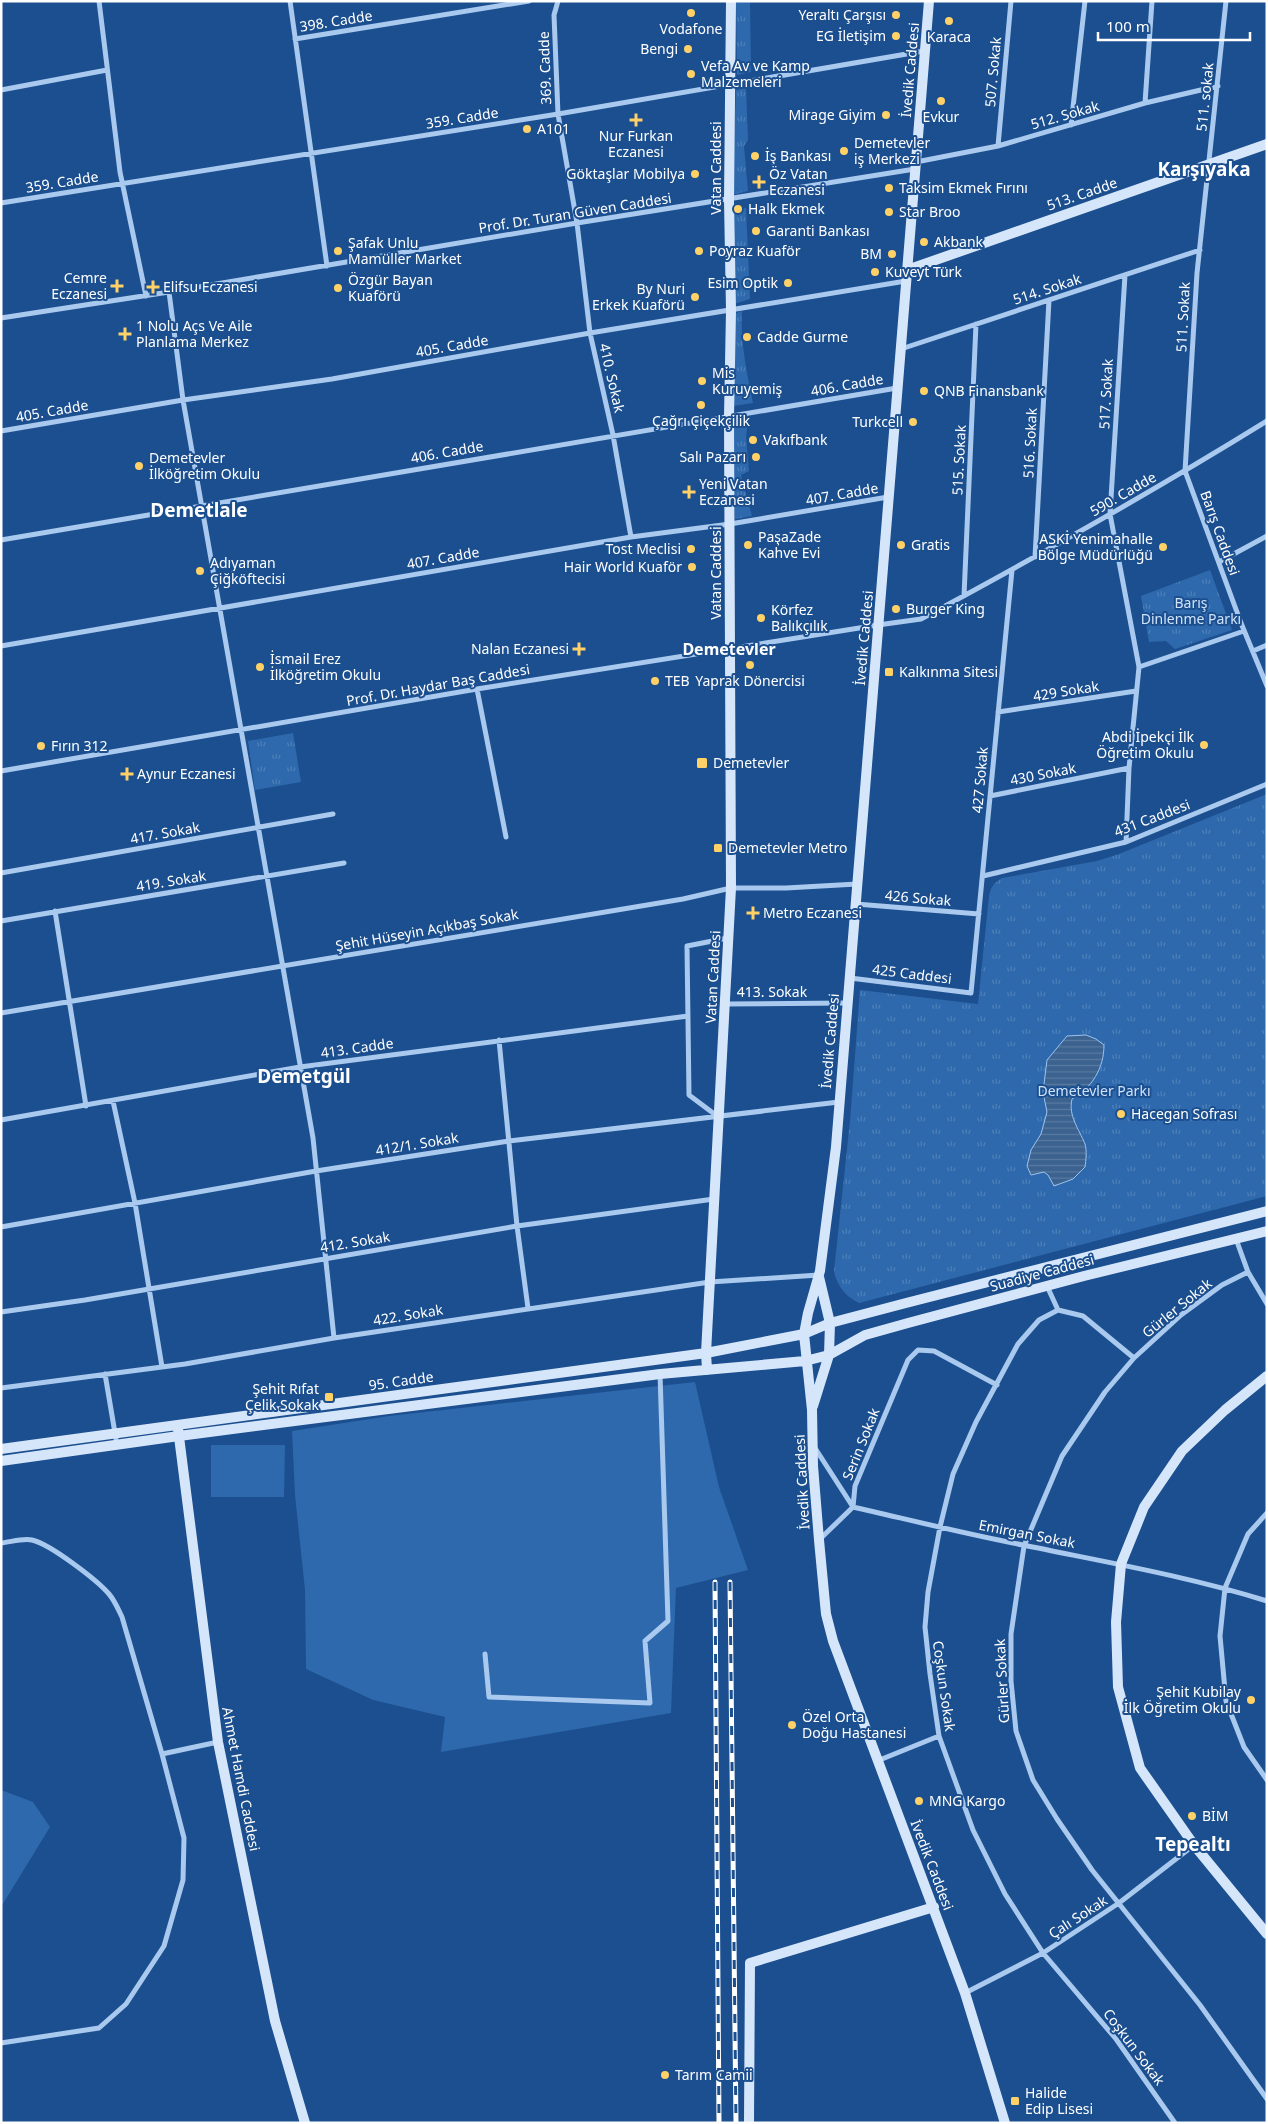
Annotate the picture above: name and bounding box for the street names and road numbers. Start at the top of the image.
street label: 398. Cadde [298,5,374,36]
street label: İvedik Caddesi [896,22,923,118]
street label: 369. Cadde [534,31,555,105]
street label: 507. Sokak [980,36,1005,108]
street label: 511. sokak [1191,61,1218,132]
street label: 512. Sokak [1028,96,1102,133]
street label: 359. Cadde [424,102,500,133]
street label: Vatan Caddesi [706,121,725,215]
street label: 359. Cadde [24,166,100,197]
street label: 513. Cadde [1044,173,1120,214]
street label: Prof. Dr. Turan Güven Caddesi [477,188,673,237]
street label: 514. Sokak [1010,268,1084,308]
street label: 511. Sokak [1171,281,1194,353]
street label: 405. Cadde [414,330,490,361]
street label: 410. Sokak [595,341,630,415]
street label: 517. Sokak [1094,358,1117,430]
street label: 406. Cadde [809,369,885,400]
street label: 405. Cadde [14,395,90,426]
street label: 516. Sokak [1018,407,1041,479]
street label: 515. Sokak [947,424,970,496]
street label: 406. Cadde [409,436,485,467]
street label: 590. Cadde [1086,467,1159,520]
street label: 407. Cadde [804,478,880,509]
street label: Barış Caddesi [1196,488,1245,578]
street label: Vatan Caddesi [706,526,725,620]
street label: 407. Cadde [405,542,481,573]
street label: İvedik Caddesi [850,590,877,686]
street label: Prof. Dr. Haydar Baş Caddesi [345,659,531,710]
street label: 429 Sokak [1032,676,1101,705]
street label: 427 Sokak [967,745,992,814]
street label: 430 Sokak [1008,758,1078,789]
street label: 431 Caddesi [1111,794,1192,841]
street label: 417. Sokak [129,817,202,848]
street label: 419. Sokak [135,866,208,895]
street label: 426 Sokak [884,885,953,910]
street label: Şehit Hüseyin Açıkbaş Sokak [334,904,520,955]
street label: Vatan Caddesi [701,930,724,1024]
street label: 425 Caddesi [871,959,953,988]
street label: 413. Sokak [737,982,808,1001]
street label: İvedik Caddesi [816,993,843,1089]
street label: 413. Cadde [319,1033,395,1062]
street label: 412/1. Sokak [374,1128,460,1159]
street label: 412. Sokak [319,1227,392,1256]
street label: Suadiye Caddesi [988,1249,1096,1296]
street label: Gürler Sokak [1138,1273,1216,1342]
street label: 422. Sokak [372,1300,445,1329]
street label: 95. Cadde [367,1367,435,1394]
street label: Serin Sokak [837,1404,884,1483]
street label: İvedik Caddesi [790,1434,813,1530]
street label: Emirgan Sokak [977,1515,1077,1552]
street label: Gürler Sokak [990,1638,1013,1724]
street label: Coşkun Sokak [929,1639,960,1733]
street label: Ahmet Hamdi Caddesi [218,1705,265,1853]
street label: İvedik Caddesi [907,1817,958,1913]
street label: Çalı Sokak [1045,1890,1111,1943]
street label: Coşkun Sokak [1099,2004,1170,2089]

